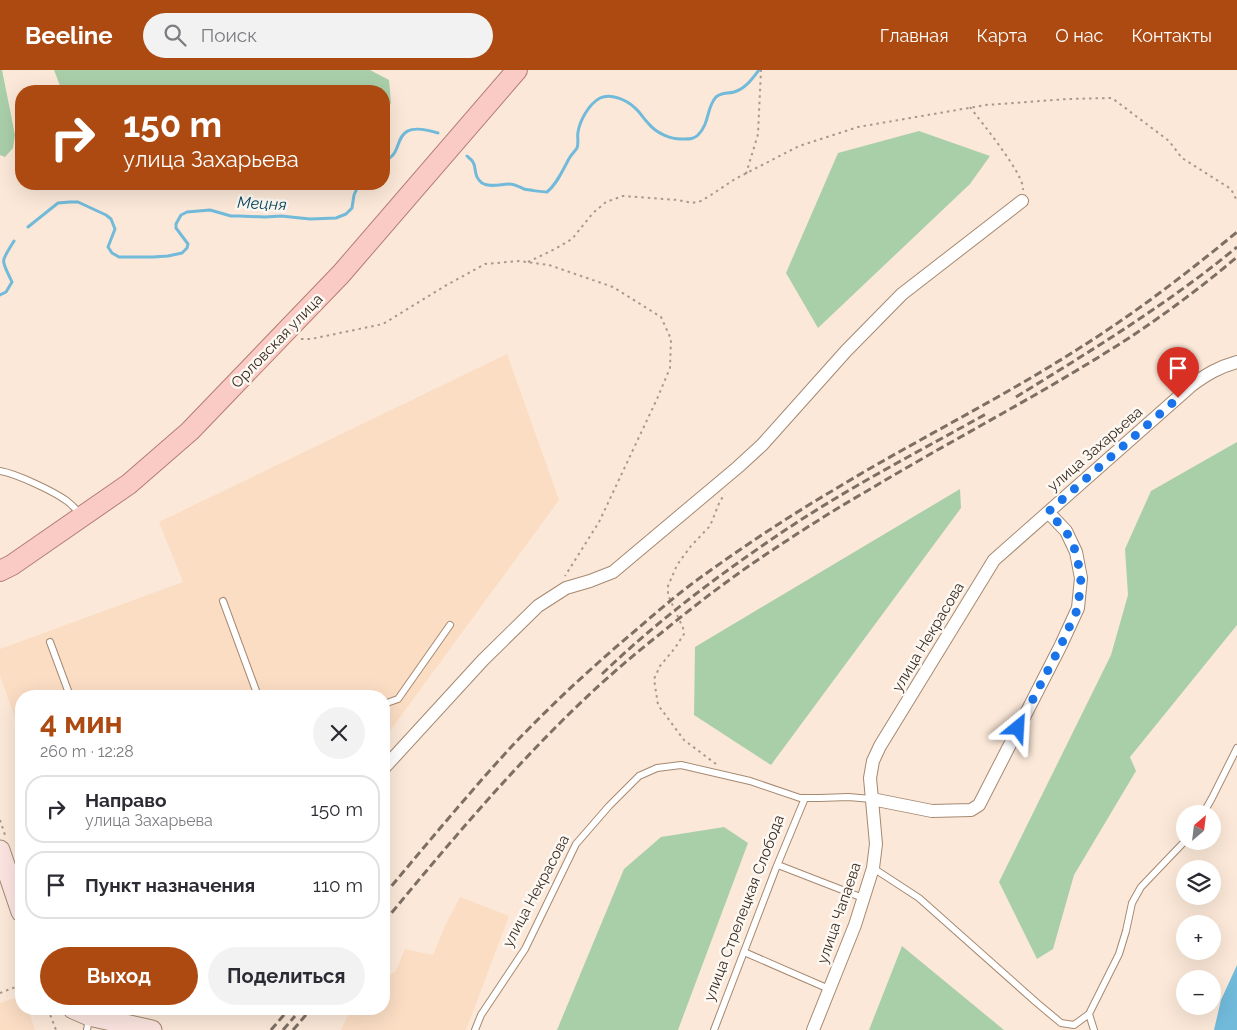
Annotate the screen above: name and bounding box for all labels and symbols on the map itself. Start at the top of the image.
water label: Мецня [237,193,288,214]
street label: Орловская улица [228,290,326,392]
pin [1157,347,1199,398]
street label: улица Захарьева [1044,403,1146,495]
street label: улица Некрасова [888,579,968,695]
position arrow [991,701,1043,753]
north arrow [1176,805,1221,850]
street label: улица Стрелецкая Слобода [700,812,788,1004]
street label: улица Некрасова [499,832,573,950]
street label: улица Чапаева [813,860,865,966]

